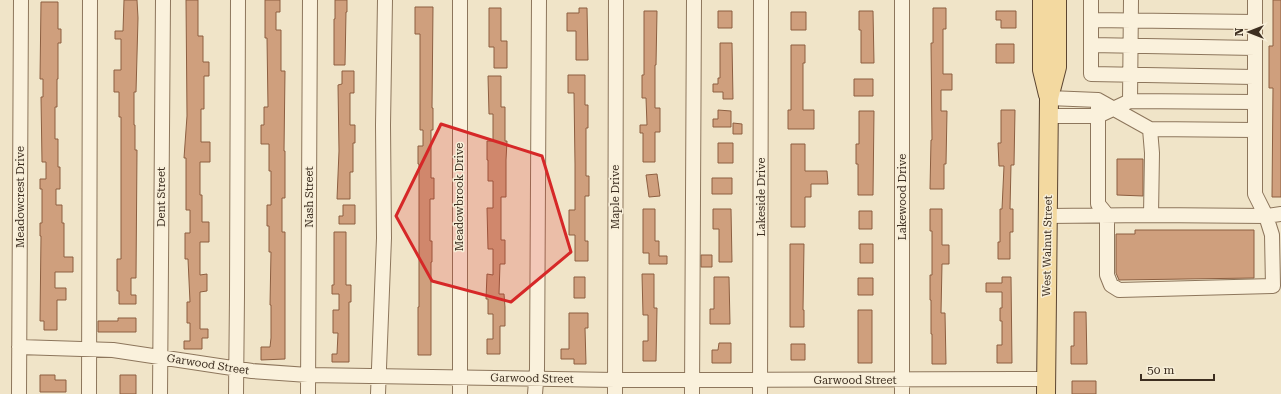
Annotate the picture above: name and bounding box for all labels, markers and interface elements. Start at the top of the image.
north arrow [1229,12,1269,52]
text: N [1233,27,1246,36]
street label: Meadowbrook Drive [453,143,466,251]
street label: Meadowcrest Drive [14,146,27,248]
street label: Lakewood Drive [896,154,909,240]
street label: Lakeside Drive [755,158,768,236]
street label: Maple Drive [609,165,622,229]
street label: Nash Street [303,166,316,228]
street label: Dent Street [155,167,168,227]
street label: West Walnut Street [1040,195,1055,297]
street label: Garwood Street [166,352,250,377]
scale bar [1141,356,1214,382]
text: 50 m [1147,363,1174,377]
street label: Garwood Street [490,371,574,386]
street label: Garwood Street [813,374,897,387]

